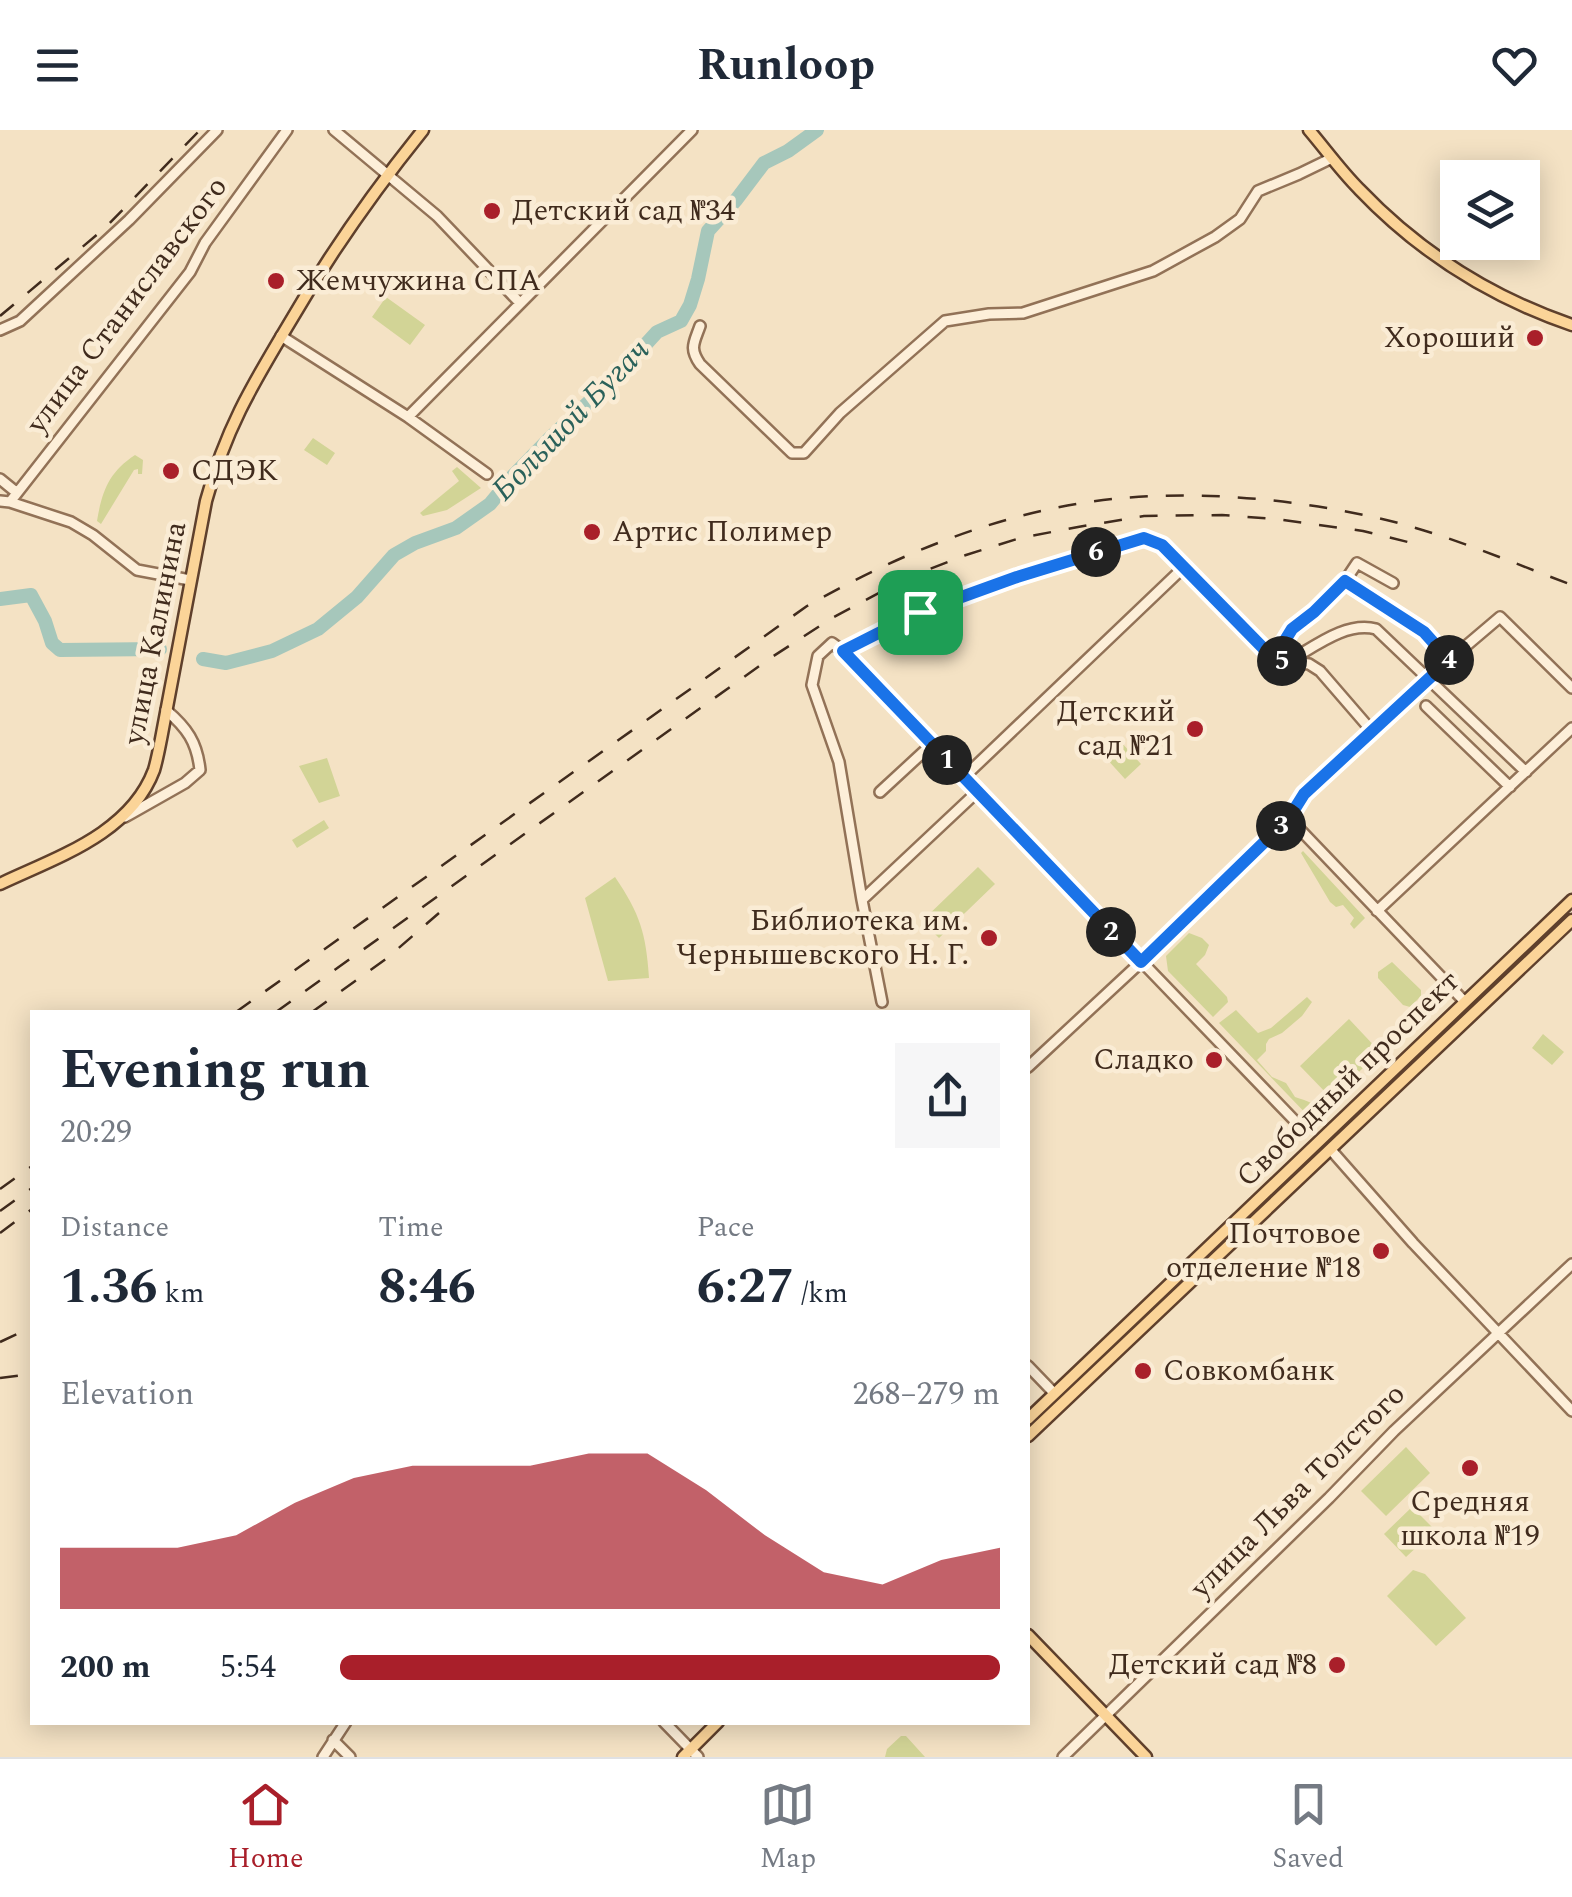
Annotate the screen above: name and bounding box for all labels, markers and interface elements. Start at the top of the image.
text: Runloop [697,31,875,100]
icon: menu [30,38,85,93]
icon: heart [1487,38,1542,93]
map controls [1440,160,1540,260]
button: layers [1440,160,1540,260]
street label: улица Станиславского [14,167,239,444]
place label: Детский сад №34 [512,188,735,234]
marker: Детский сад №34 [481,200,503,222]
place label: Жемчужина СПА [296,258,541,304]
marker: Жемчужина СПА [265,270,287,292]
place label: Хороший [1384,315,1515,361]
water label: Большой Бугач [480,327,662,513]
marker: Хороший [1524,327,1546,349]
place label: СДЭК [191,448,279,494]
marker: СДЭК [160,460,182,482]
place label: Артис Полимер [612,509,832,555]
street label: улица Калинина [111,517,199,750]
marker: Артис Полимер [581,521,603,543]
pin: 6 [1071,527,1121,577]
text: 6 [1088,530,1104,573]
pin [878,570,963,655]
icon: arrive [893,585,948,640]
pin: 4 [1424,635,1474,685]
pin: 5 [1257,636,1307,686]
text: 4 [1441,638,1457,681]
text: 5 [1274,639,1290,682]
place label: Детский сад №21 [1057,689,1175,769]
marker: Детский сад №21 [1184,718,1206,740]
pin: 1 [922,735,972,785]
text: 1 [939,738,955,781]
pin: 3 [1256,801,1306,851]
text: 3 [1273,804,1289,847]
place label: Библиотека им. Чернышевского Н. Г. [676,898,969,978]
pin: 2 [1086,907,1136,957]
text: 2 [1103,910,1119,953]
marker: Библиотека им. Чернышевского Н. Г. [978,927,1000,949]
street label: Свободный проспект [1226,960,1470,1198]
text: Evening run [60,1029,370,1112]
place label: Сладко [1093,1037,1194,1083]
button: share [895,1043,1000,1148]
marker: Сладко [1203,1049,1225,1071]
text: 20:29 [60,1108,132,1157]
text: Distance [60,1206,169,1249]
text: Time [378,1206,444,1249]
text: Pace [697,1206,755,1249]
place label: Почтовое отделение №18 [1166,1211,1361,1291]
marker: Почтовое отделение №18 [1370,1240,1392,1262]
text: 1.36 [60,1249,158,1325]
text: 8:46 [378,1249,476,1325]
text: 6:27 [697,1249,794,1325]
text: km [158,1272,204,1315]
text: /km [794,1272,848,1315]
place label: Совкомбанк [1163,1348,1335,1394]
marker: Совкомбанк [1132,1360,1154,1382]
text: Elevation [60,1370,194,1419]
text: 268–279 m [852,1370,1000,1419]
street label: улица Льва Толстого [1179,1373,1416,1610]
marker: Средняя школа №19 [1459,1457,1481,1479]
place label: Средняя школа №19 [1400,1479,1540,1559]
place label: Детский сад №8 [1109,1642,1317,1688]
text: 200 m [60,1643,151,1692]
text: 5:54 [220,1643,276,1692]
marker: Детский сад №8 [1326,1654,1348,1676]
tab: Home [228,1777,304,1880]
tab: Map [760,1777,816,1880]
tab: Saved [1272,1777,1344,1880]

